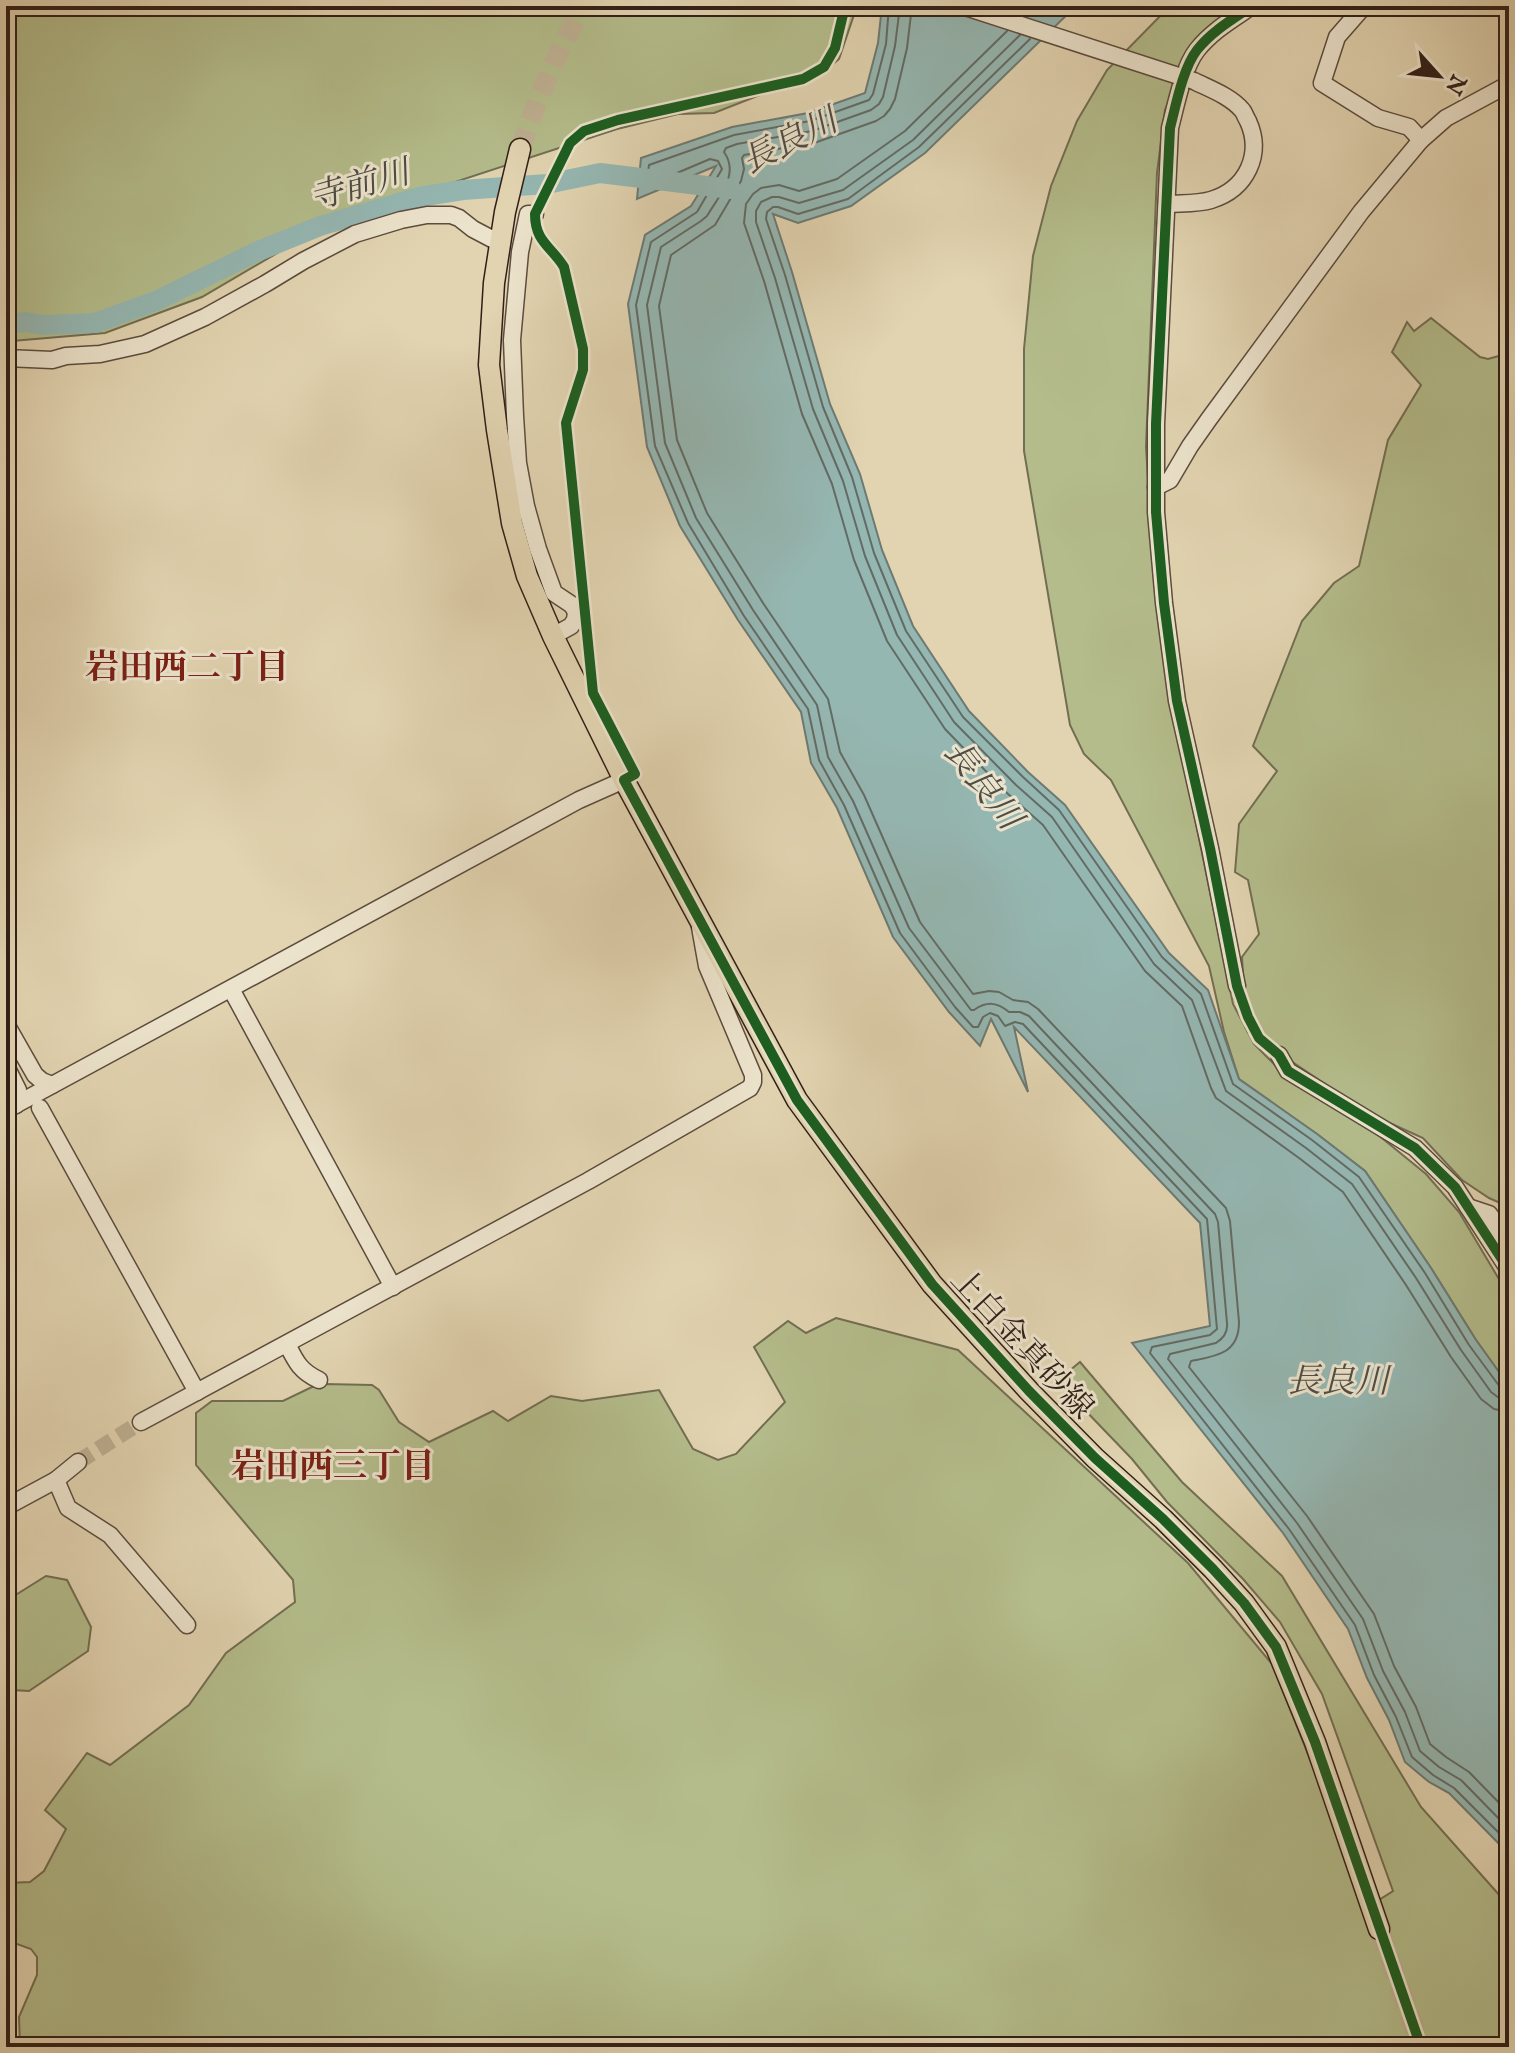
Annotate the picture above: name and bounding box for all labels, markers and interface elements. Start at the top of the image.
north arrow [1399,36,1479,116]
text: N [1438,68,1472,99]
water label: 長良川 [735,98,849,185]
water label: 寺前川 [305,151,418,221]
district label: 岩田西二丁目 [85,647,289,690]
water label: 長良川 [934,732,1033,842]
street label: 上白金真砂線 [941,1261,1102,1429]
water label: 長良川 [1287,1361,1393,1404]
district label: 岩田西三丁目 [231,1446,435,1489]

